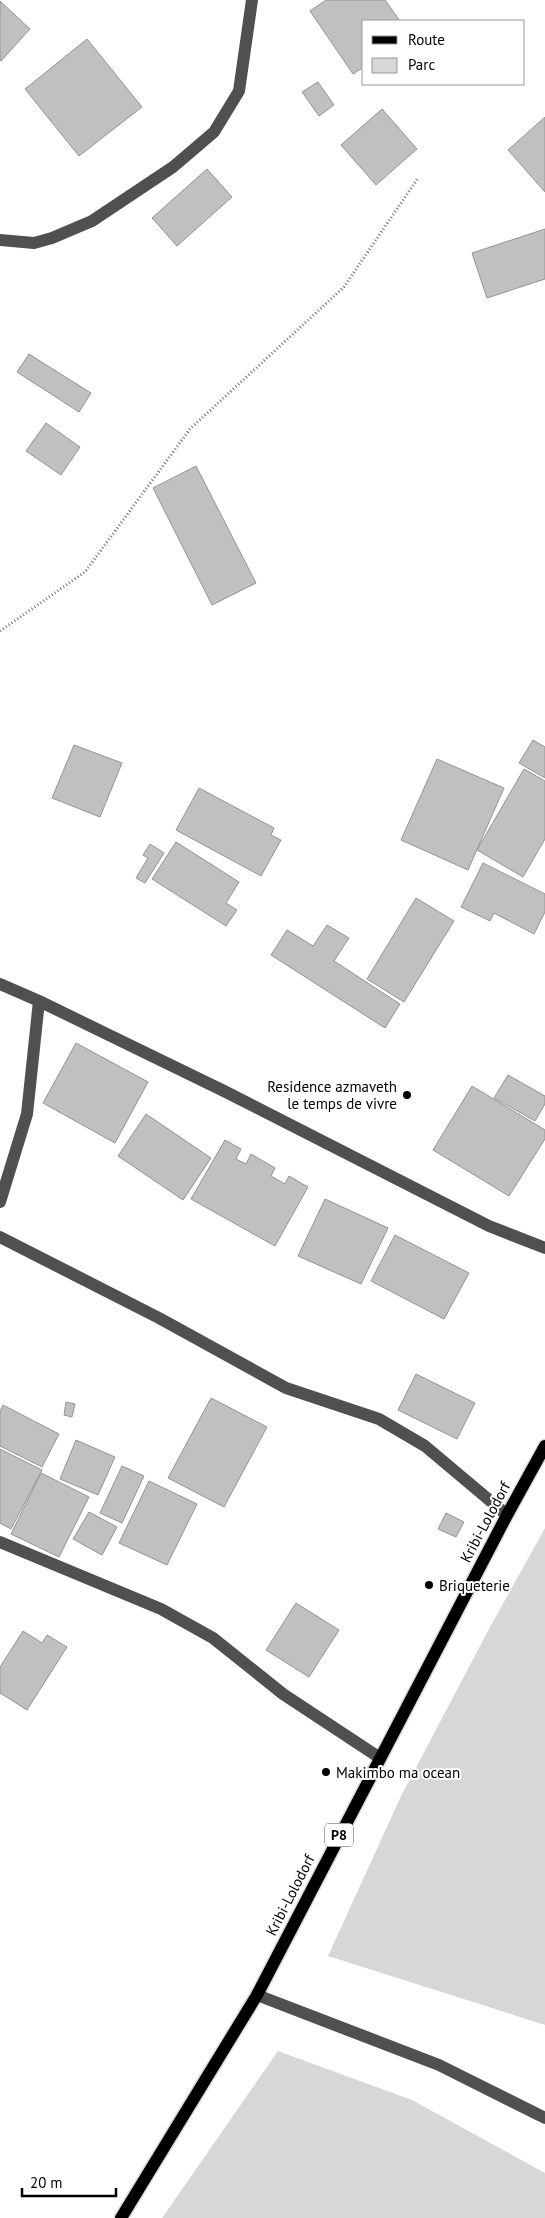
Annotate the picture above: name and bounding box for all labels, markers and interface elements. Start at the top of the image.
legend [362,20,525,85]
text: Route [408,30,445,49]
text: Parc [408,55,435,74]
place label: Residence azmaveth le temps de vivre [267,1077,397,1113]
marker: Residence azmaveth le temps de vivre [401,1089,413,1101]
street label: Kribi-Lolodorf [456,1477,515,1566]
place label: Briqueterie [439,1576,510,1595]
marker: Briqueterie [423,1579,435,1591]
place label: Makimbo ma ocean [336,1763,460,1782]
marker: Makimbo ma ocean [320,1766,332,1778]
road number: P8 [325,1824,353,1846]
street label: Kribi-Lolodorf [261,1850,319,1939]
scale bar [22,2166,116,2198]
text: 20 m [30,2173,63,2192]

